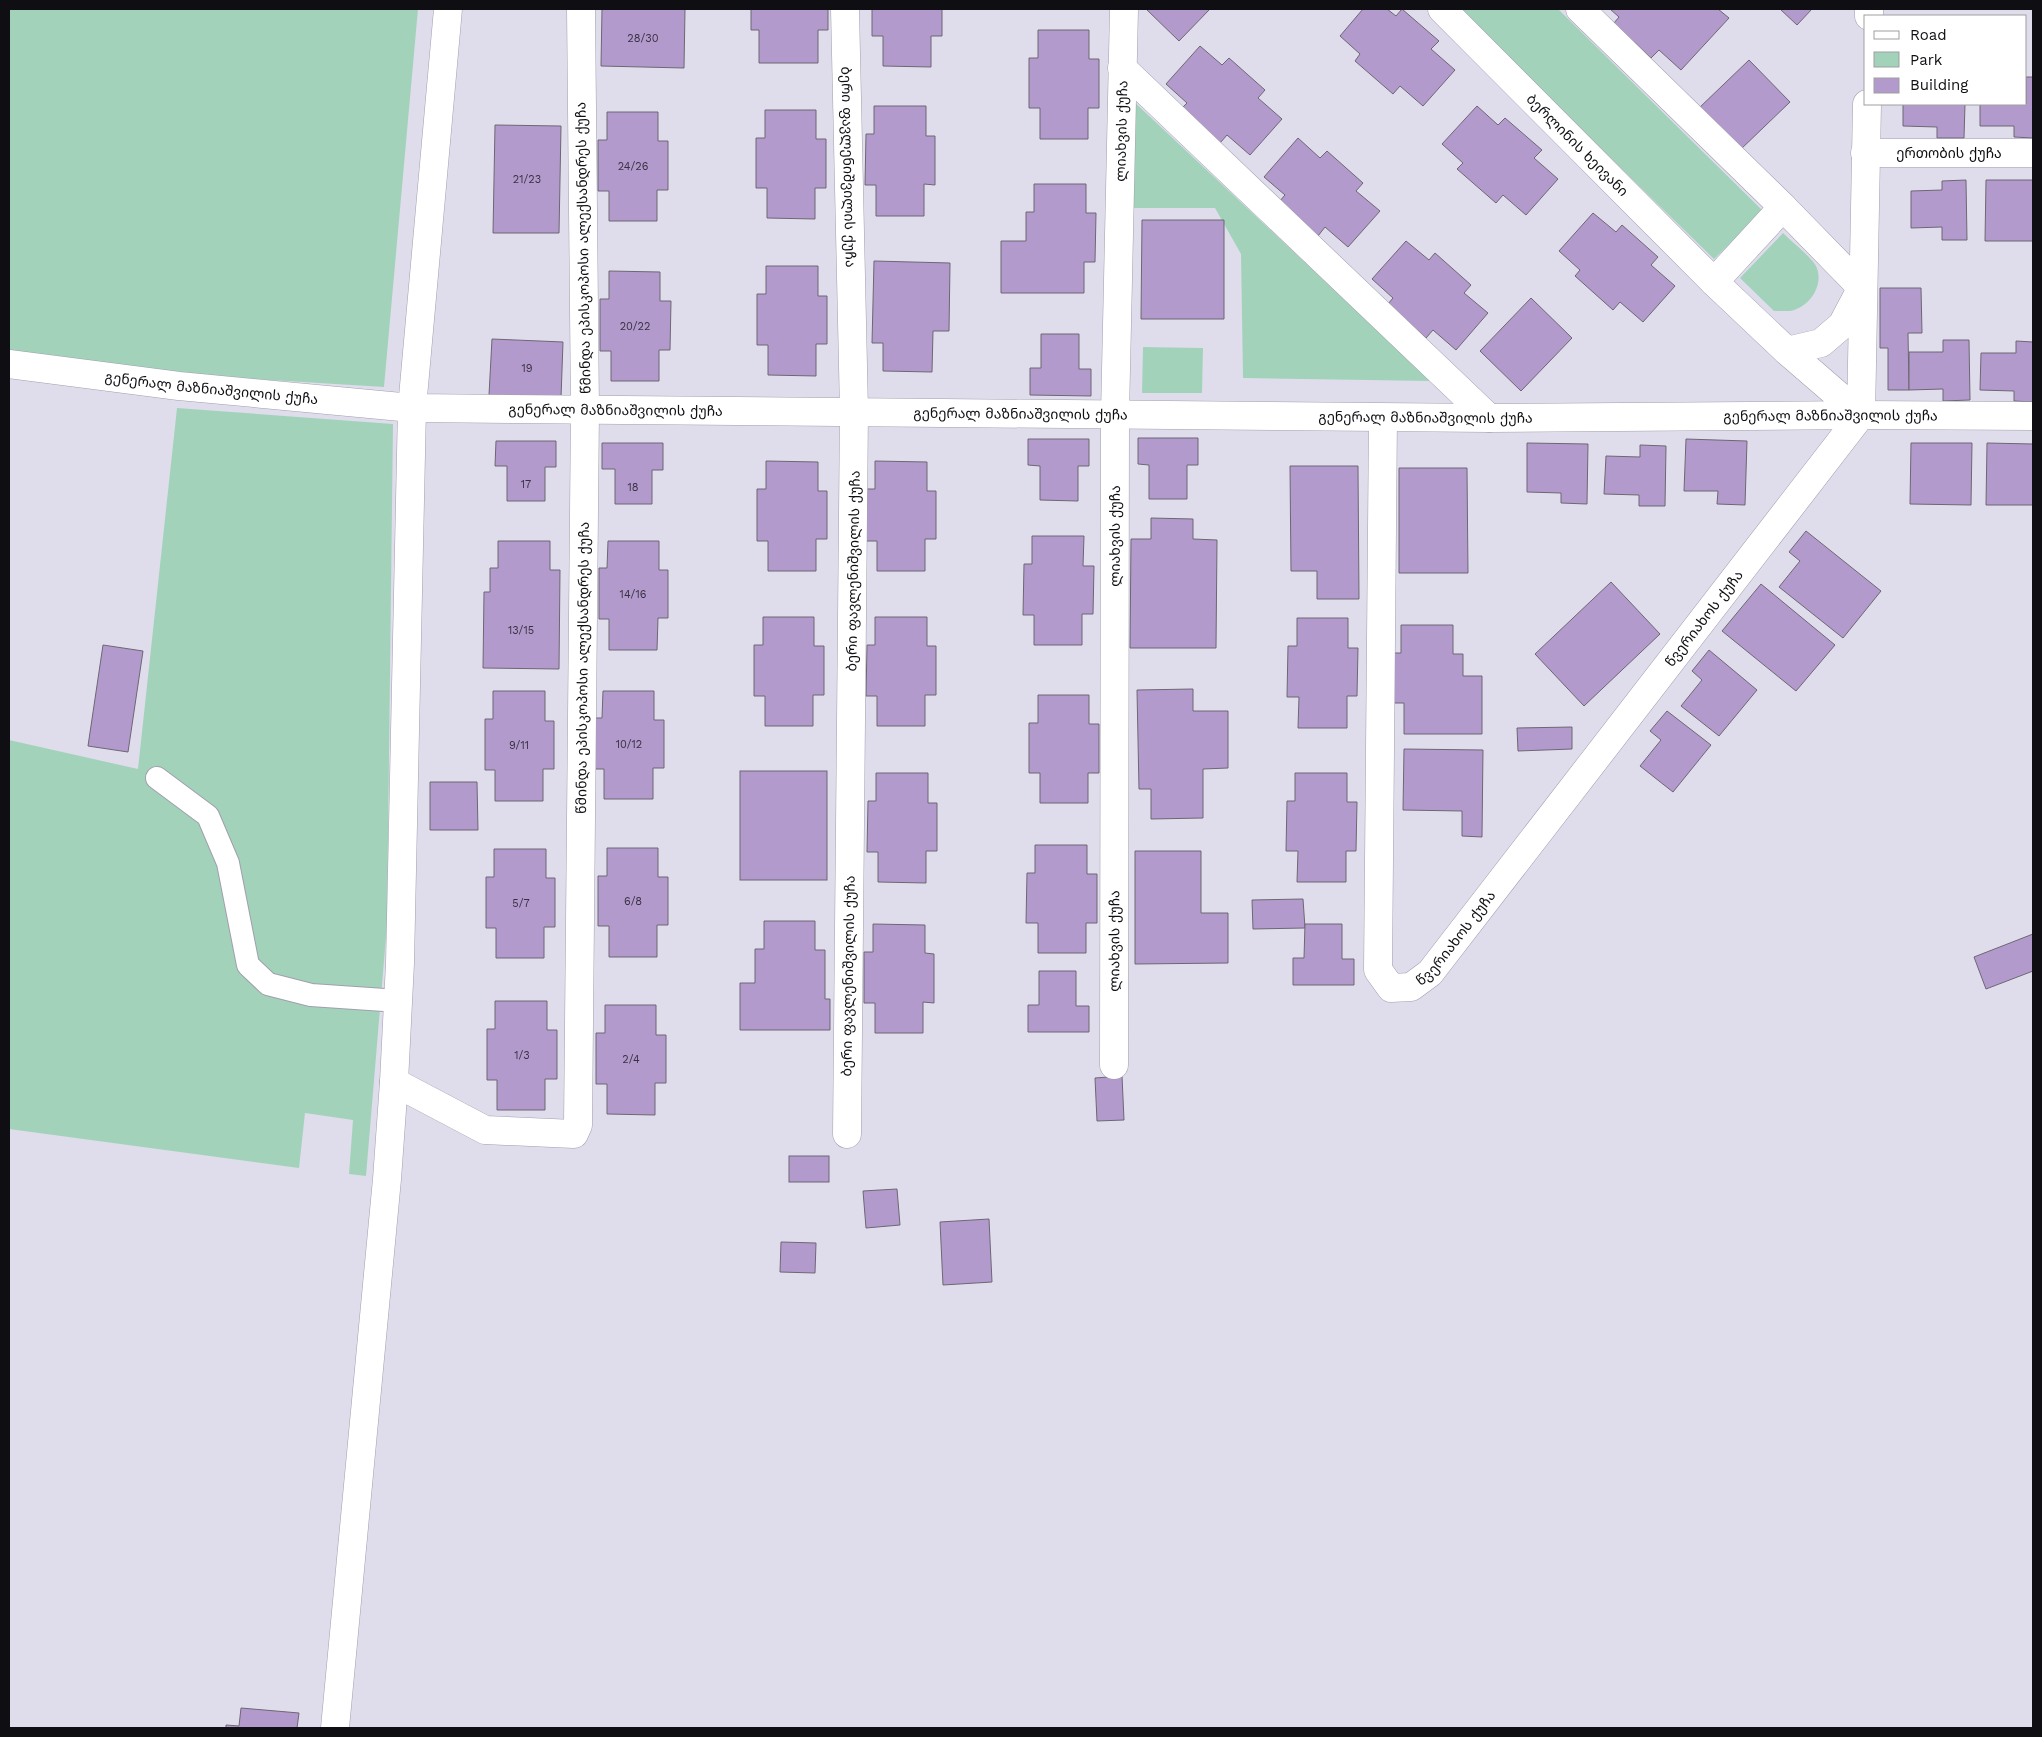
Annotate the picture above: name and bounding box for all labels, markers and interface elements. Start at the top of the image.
legend [1864,15,2027,105]
text: Road [1910,26,1947,44]
house number: 28/30 [627,32,659,45]
text: Park [1910,51,1943,69]
street label: ბერი ფავლენიშვილის ქუჩა [837,66,859,268]
text: Building [1910,76,1968,94]
street label: ლიახვის ქუჩა [1112,80,1131,182]
street label: ბერლინის ხეივანი [1523,91,1632,199]
street label: წმინდა ეპისკოპოსი ალექსანდრეს ქუჩა [572,102,595,394]
street label: ერთობის ქუჩა [1896,145,2002,162]
house number: 24/26 [618,160,649,173]
house number: 21/23 [513,173,541,186]
house number: 20/22 [620,320,650,333]
house number: 19 [521,362,533,375]
street label: გენერალ მაზნიაშვილის ქუჩა [104,368,319,407]
street label: გენერალ მაზნიაშვილის ქუჩა [508,401,723,420]
street label: გენერალ მაზნიაშვილის ქუჩა [913,405,1128,423]
street label: გენერალ მაზნიაშვილის ქუჩა [1723,407,1938,425]
street label: გენერალ მაზნიაშვილის ქუჩა [1318,408,1533,427]
street label: ბერი ფავლენიშვილის ქუჩა [843,470,864,672]
house number: 17 [521,478,531,491]
house number: 18 [627,481,639,494]
street label: ლიახვის ქუჩა [1107,485,1124,587]
street label: წმინდა ეპისკოპოსი ალექსანდრეს ქუჩა [573,522,593,814]
street label: წვერიახოს ქუჩა [1662,567,1746,670]
house number: 14/16 [620,588,647,601]
house number: 13/15 [508,624,534,637]
house number: 10/12 [616,738,642,751]
house number: 9/11 [509,739,529,752]
street label: ბერი ფავლენიშვილის ქუჩა [838,875,859,1077]
street label: წვერიახოს ქუჩა [1413,888,1499,989]
street label: ლიახვის ქუჩა [1106,890,1123,992]
house number: 6/8 [624,895,642,908]
house number: 5/7 [512,897,530,910]
house number: 1/3 [514,1049,530,1062]
house number: 2/4 [622,1053,640,1066]

